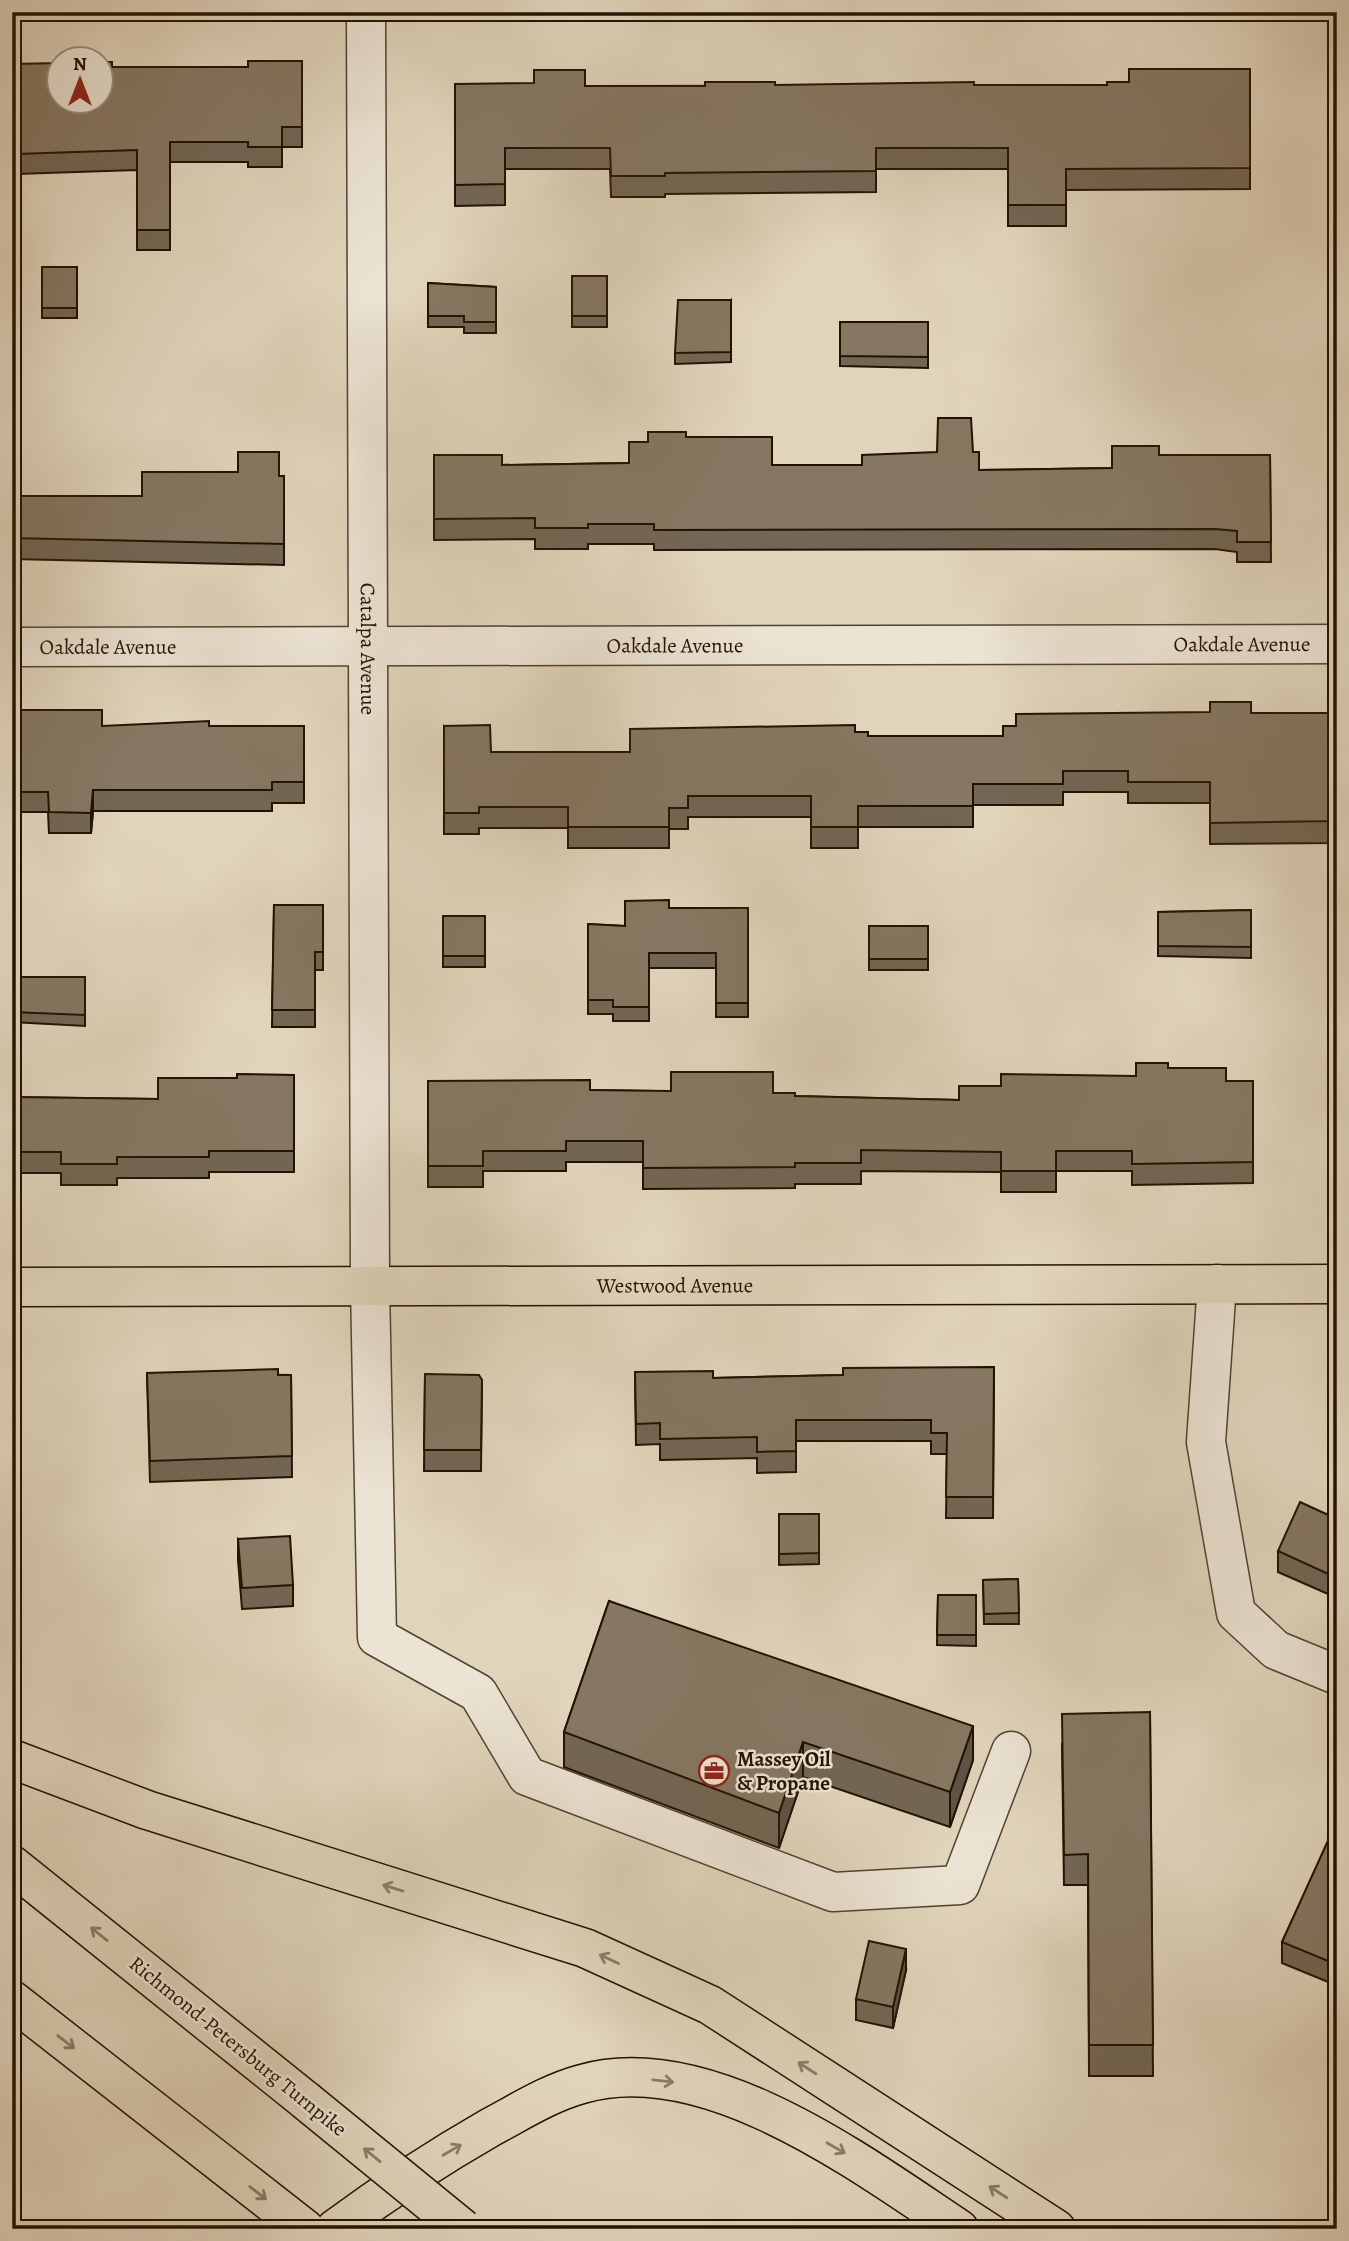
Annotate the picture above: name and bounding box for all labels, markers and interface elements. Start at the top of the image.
north arrow [46,46,116,116]
text: N [73,51,87,77]
street label: Catalpa Avenue [354,583,382,715]
street label: Oakdale Avenue [1174,630,1310,658]
street label: Oakdale Avenue [607,631,743,660]
street label: Oakdale Avenue [40,633,176,661]
street label: Westwood Avenue [596,1271,753,1300]
place label: Massey Oil & Propane [737,1745,831,1797]
office icon: Massey Oil & Propane [697,1754,731,1788]
one-way arrow [382,1880,404,1893]
one-way arrow [90,1927,108,1942]
street label: Richmond-Petersburg Turnpike [123,1949,353,2143]
one-way arrow [598,1952,620,1965]
one-way arrow [56,2034,75,2049]
one-way arrow [798,2061,818,2075]
one-way arrow [651,2075,674,2088]
one-way arrow [825,2142,845,2156]
one-way arrow [442,2143,462,2157]
one-way arrow [364,2147,382,2162]
one-way arrow [989,2184,1009,2198]
one-way arrow [249,2185,267,2200]

